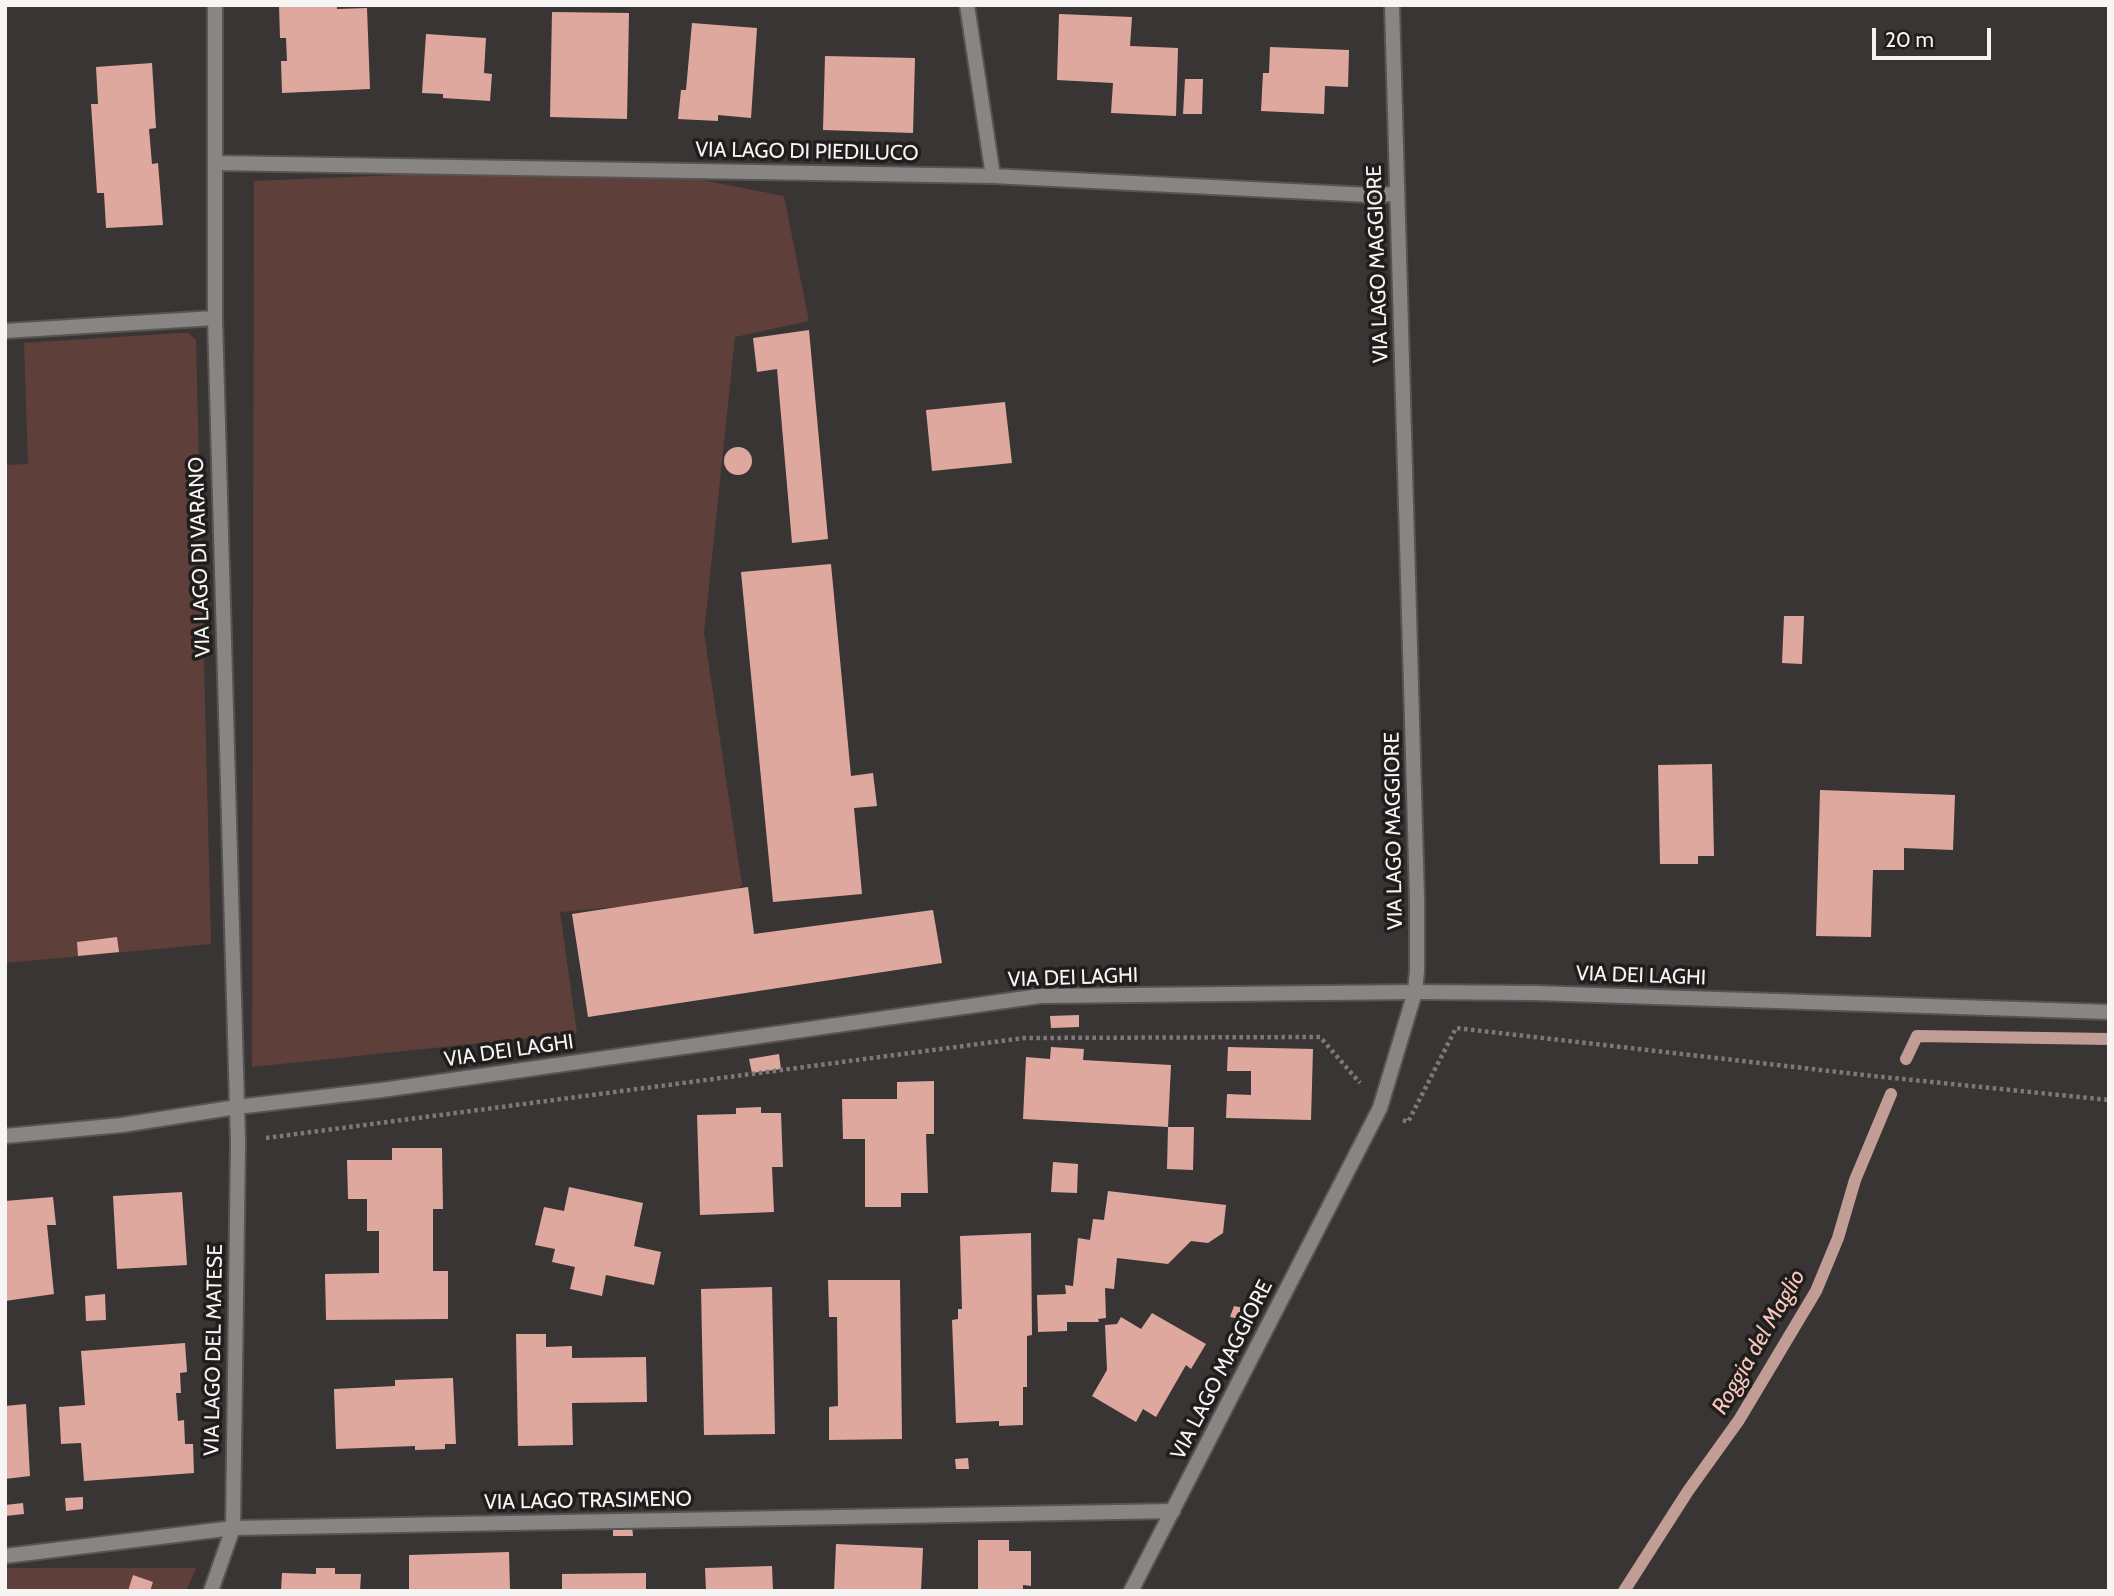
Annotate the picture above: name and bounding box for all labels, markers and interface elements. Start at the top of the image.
scale bar [1876,14,1995,58]
text: 20 m [1885,27,1934,52]
street label: VIA LAGO DI PIEDILUCO [695,137,919,167]
street label: VIA LAGO MAGGIORE [1362,165,1394,363]
street label: VIA LAGO DI VARANO [184,456,216,658]
street label: VIA LAGO MAGGIORE [1380,732,1408,930]
street label: VIA DEI LAGHI [1575,961,1707,991]
street label: VIA DEI LAGHI [1007,963,1139,993]
street label: VIA DEI LAGHI [443,1029,575,1073]
street label: VIA LAGO DEL MATESE [200,1244,228,1456]
water label: Roggia del Maglio [1706,1265,1812,1419]
street label: VIA LAGO MAGGIORE [1166,1276,1278,1464]
street label: VIA LAGO TRASIMENO [484,1487,692,1515]

